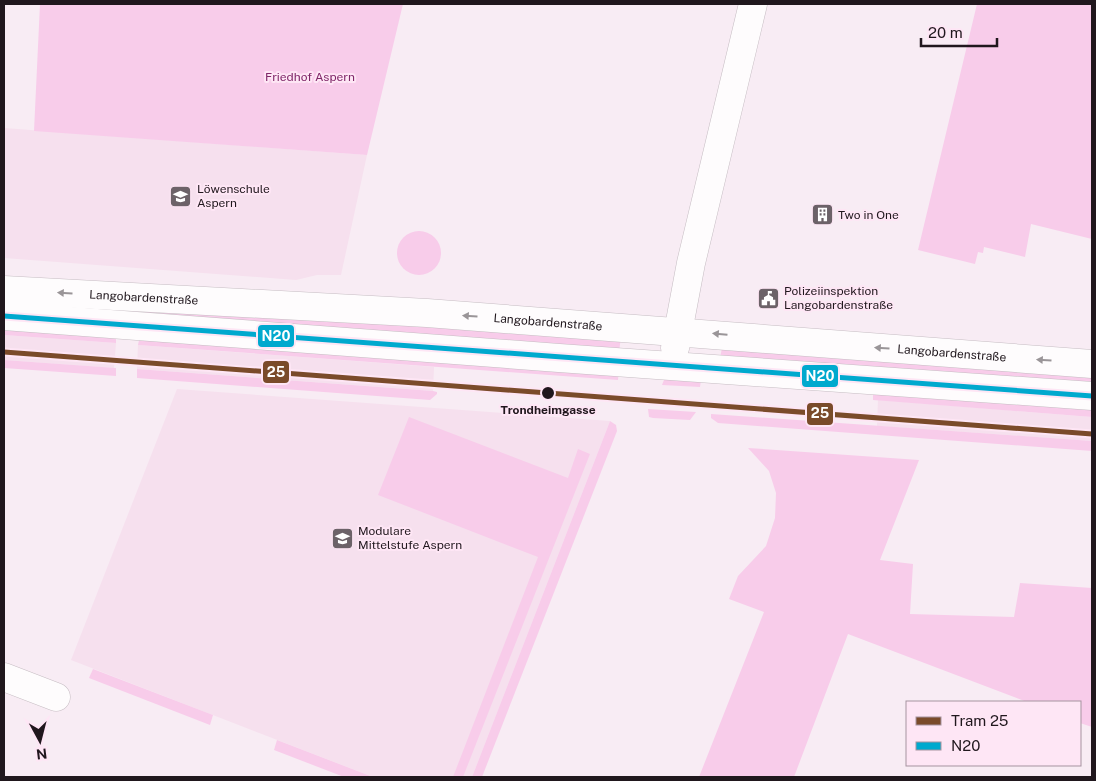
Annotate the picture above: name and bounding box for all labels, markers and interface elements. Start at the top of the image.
scale bar [921,15,997,47]
text: 20 m [928,24,963,41]
park label: Friedhof Aspern [265,70,355,84]
place label: Löwenschule Aspern [197,182,270,210]
school or university icon: Löwenschule Aspern [169,184,193,208]
building icon: Two in One [810,203,834,227]
place label: Two in One [838,208,899,222]
place label: Polizeiinspektion Langobardenstraße [784,284,893,312]
public building icon: Polizeiinspektion Langobardenstraße [756,286,780,310]
one-way arrow [56,288,72,296]
street label: Langobardenstraße [89,288,199,308]
street label: Langobardenstraße [493,311,603,333]
one-way arrow [462,312,478,320]
line badge: N20 [257,324,295,348]
text: N20 [262,328,290,344]
one-way arrow [711,330,727,338]
street label: Langobardenstraße [897,342,1007,364]
one-way arrow [873,344,889,352]
one-way arrow [1035,356,1051,364]
line badge: 25 [262,360,290,384]
text: 25 [267,364,285,380]
line badge: N20 [801,364,839,388]
text: N20 [806,368,834,384]
marker: Trondheimgasse [540,385,556,401]
line badge: 25 [806,402,834,426]
place label: Trondheimgasse [500,403,596,417]
text: 25 [811,405,829,421]
place label: Modulare Mittelstufe Aspern [358,524,462,552]
school or university icon: Modulare Mittelstufe Aspern [330,526,354,550]
legend [906,701,1081,766]
text: Tram 25 [951,712,1008,729]
north arrow [15,716,65,766]
text: N20 [951,737,980,754]
text: N [35,745,48,763]

